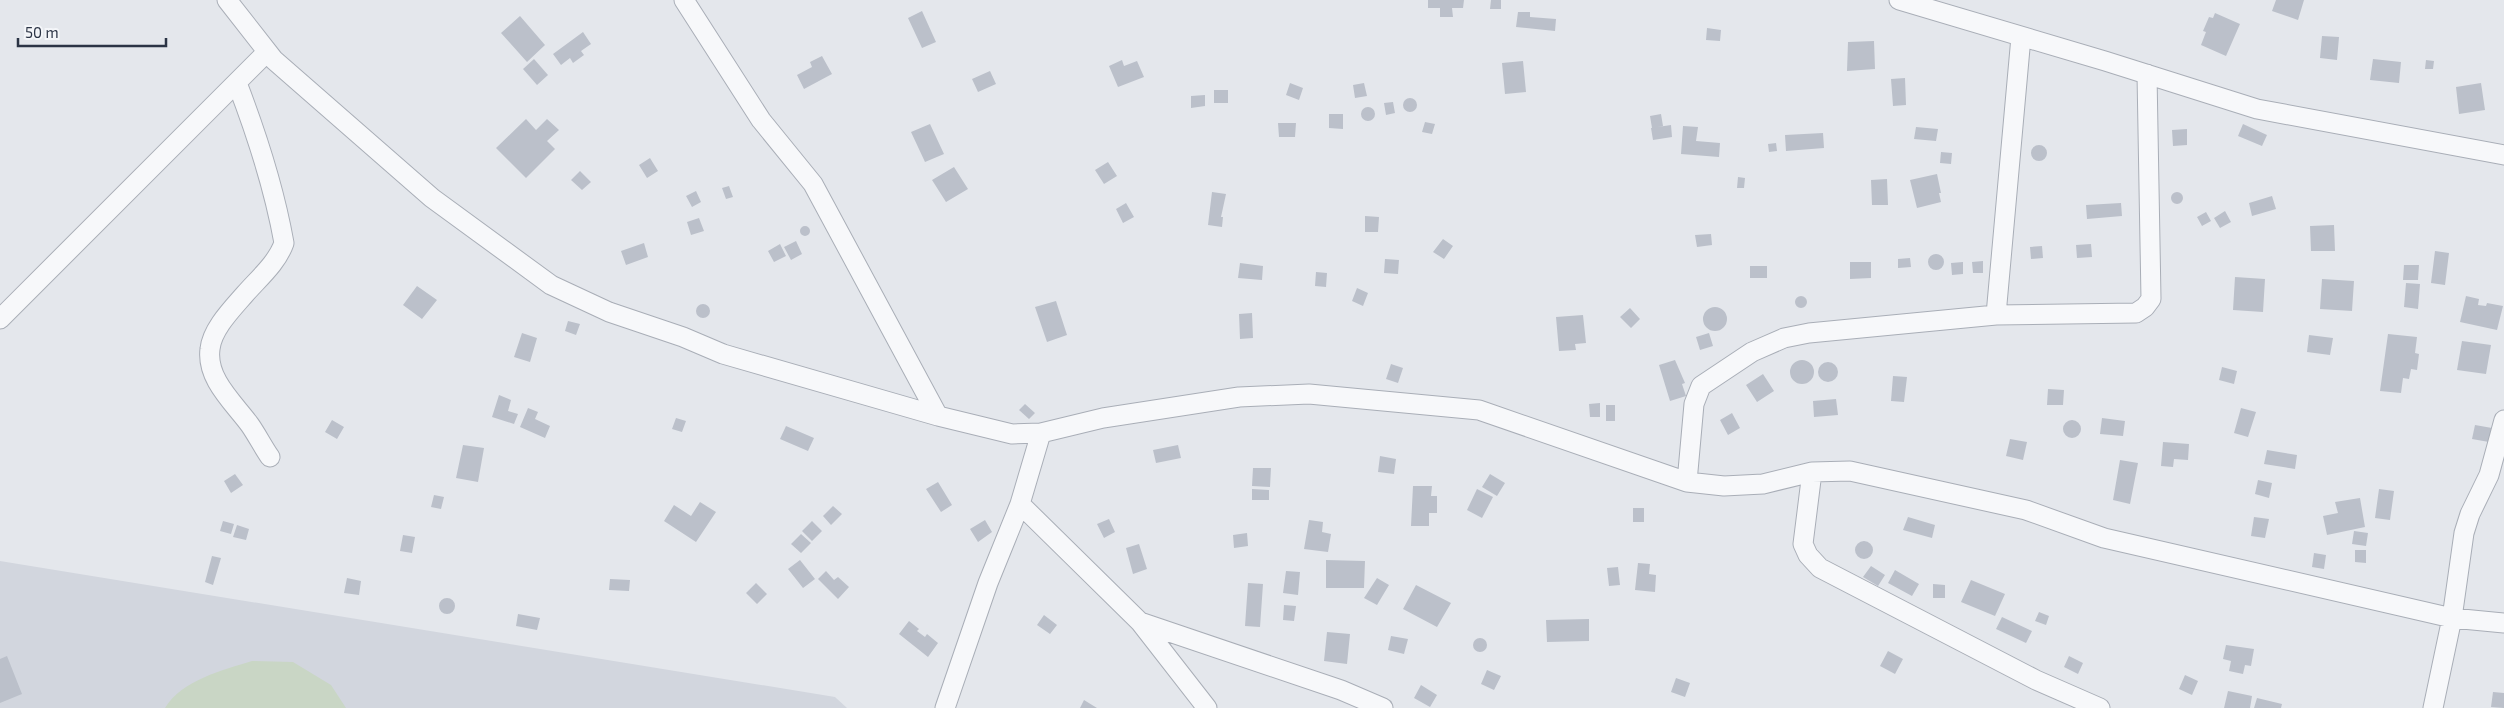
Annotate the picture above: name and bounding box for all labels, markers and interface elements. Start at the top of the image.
scale bar [18,15,165,47]
text: 50 m [25,23,59,41]

